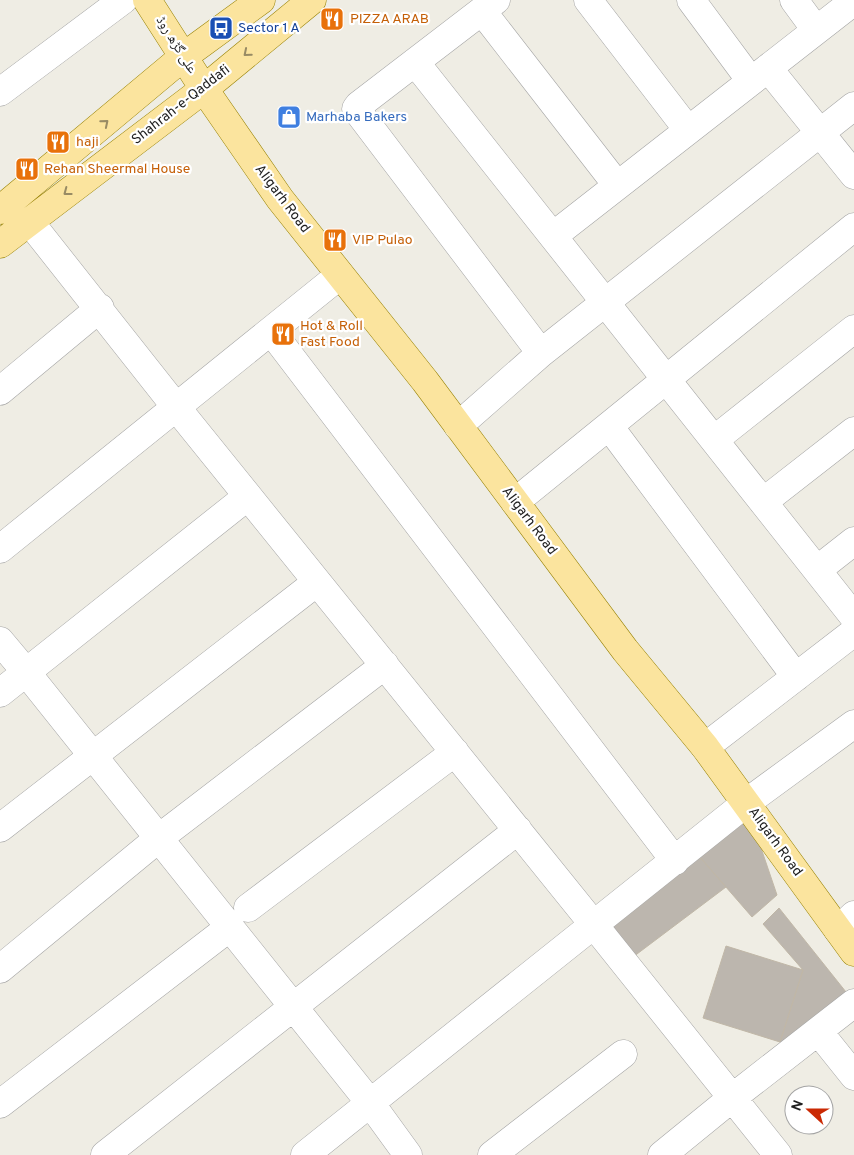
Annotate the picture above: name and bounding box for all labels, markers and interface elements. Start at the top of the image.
restaurant icon: PIZZA ARAB [319,6,345,32]
place label: PIZZA ARAB [350,11,429,28]
street label: علی گڑھ روڈ [152,13,200,77]
bus stop icon: Sector 1 A [208,15,234,41]
place label: Sector 1 A [238,20,300,37]
one-way arrow [244,48,253,56]
street label: Shahrah-e-Qaddafi [128,61,234,149]
shop icon: Marhaba Bakers [276,104,302,130]
place label: Marhaba Bakers [306,109,407,126]
one-way arrow [99,119,108,128]
restaurant icon: haji [45,129,71,155]
place label: haji [76,134,99,151]
restaurant icon: Rehan Sheermal House [14,156,40,182]
place label: Rehan Sheermal House [44,161,190,178]
street label: Aligarh Road [251,161,313,237]
one-way arrow [63,186,73,195]
restaurant icon: VIP Pulao [322,227,348,253]
place label: VIP Pulao [352,232,413,249]
place label: Hot & Roll Fast Food [300,318,363,351]
restaurant icon: Hot & Roll Fast Food [270,321,296,347]
street label: Aligarh Road [498,483,560,559]
street label: Aligarh Road [744,804,806,880]
north arrow [784,1085,834,1135]
text: N [789,1098,808,1114]

